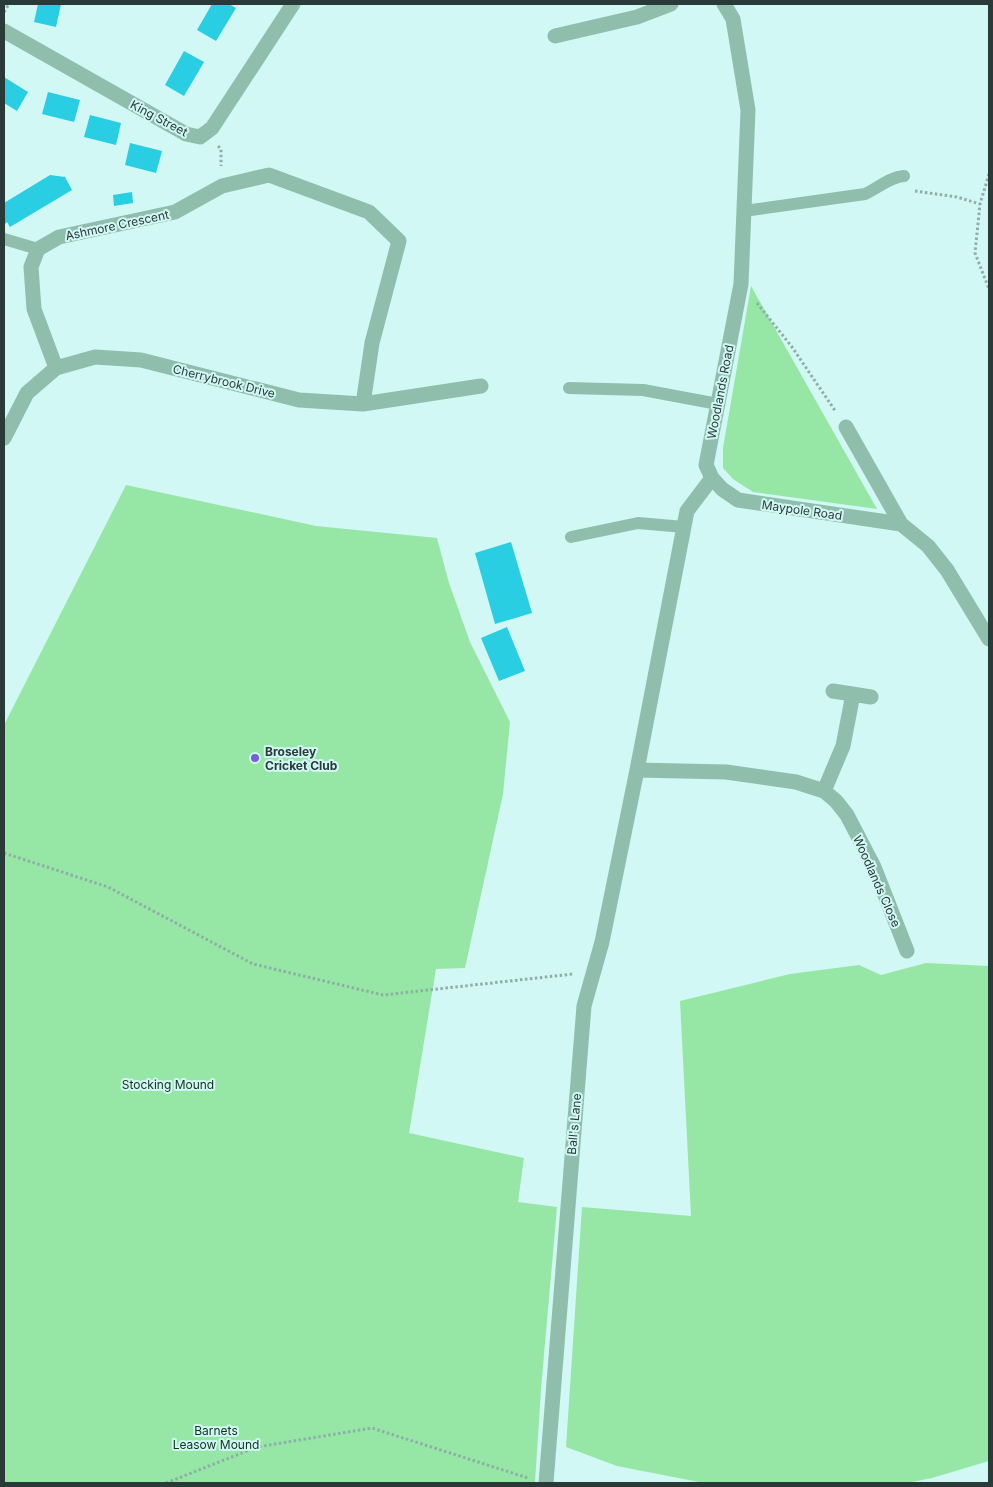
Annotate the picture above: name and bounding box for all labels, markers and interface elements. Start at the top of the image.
street label: King Street [128,97,190,139]
street label: Ashmore Crescent [64,207,170,243]
street label: Woodlands Road [704,344,736,440]
street label: Cherrybrook Drive [171,361,277,401]
street label: Maypole Road [761,497,843,523]
place label: Broseley Cricket Club [265,744,338,773]
marker: Broseley Cricket Club [249,752,261,764]
street label: Woodlands Close [850,833,904,929]
park label: Stocking Mound [122,1077,214,1092]
street label: Ball's Lane [564,1093,584,1155]
park label: Barnets Leasow Mound [173,1423,259,1452]

